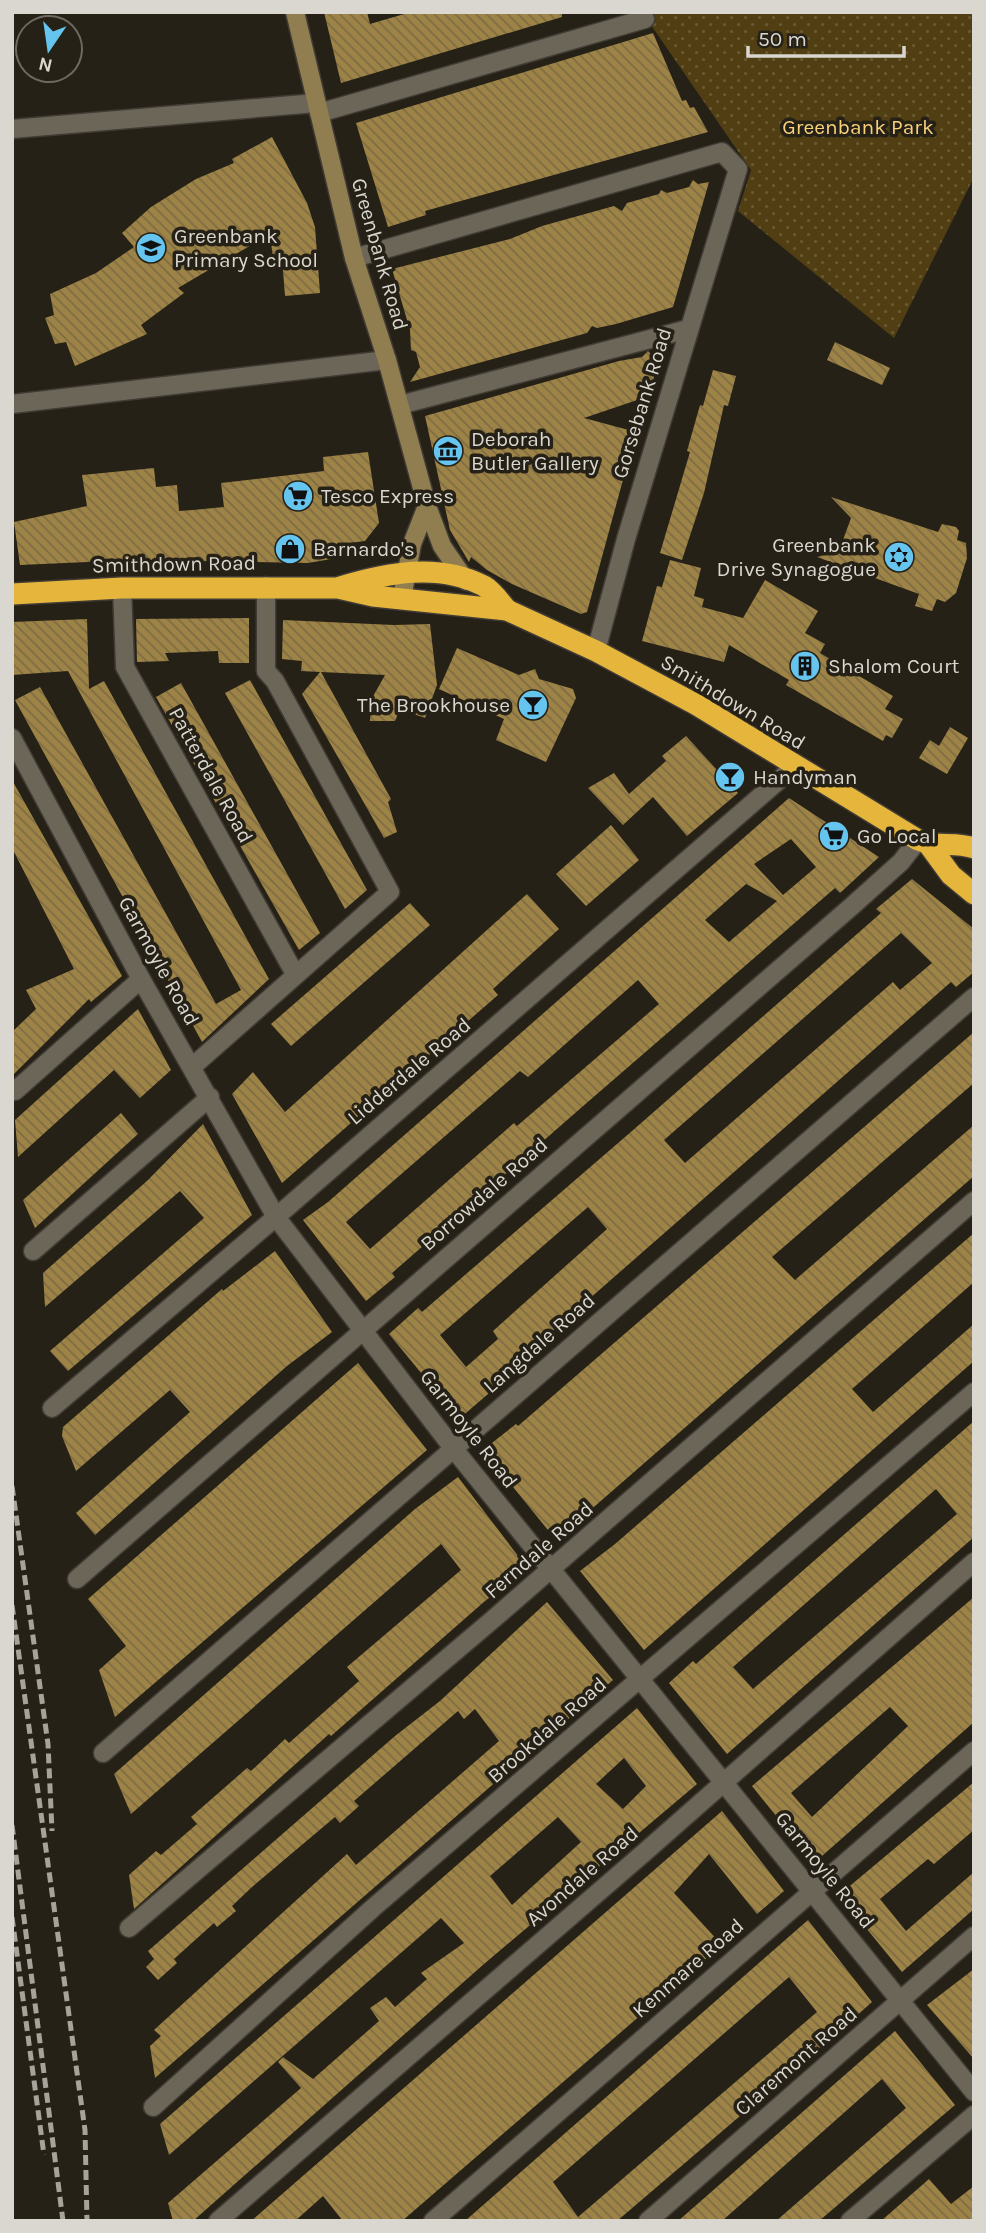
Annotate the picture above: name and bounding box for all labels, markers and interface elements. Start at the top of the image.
north arrow [14,14,84,84]
scale bar [748,14,904,58]
text: 50 m [758,27,807,51]
text: N [36,52,55,77]
park label: Greenbank Park [782,115,934,139]
street label: Greenbank Road [347,175,413,333]
place label: Greenbank Primary School [174,224,318,272]
school or university icon: Greenbank Primary School [134,231,168,265]
street label: Gorsebank Road [608,325,676,481]
place label: Deborah Butler Gallery [471,427,599,475]
museum icon: Deborah Butler Gallery [431,434,465,468]
supermarket icon: Tesco Express [281,479,315,513]
place label: Tesco Express [321,484,454,508]
shop icon: Barnardo's [273,532,307,566]
place label: Greenbank Drive Synagogue [717,533,876,581]
place label: Barnardo's [313,537,415,561]
synagogue icon: Greenbank Drive Synagogue [882,540,916,574]
street label: Smithdown Road [92,551,256,577]
street label: Smithdown Road [656,649,810,755]
building icon: Shalom Court [788,649,822,683]
place label: Shalom Court [828,654,960,678]
bar icon: The Brookhouse [516,688,550,722]
place label: The Brookhouse [357,693,510,717]
street label: Patterdale Road [164,703,258,847]
bar icon: Handyman [713,760,747,794]
place label: Handyman [753,765,857,789]
supermarket icon: Go Local [817,819,851,853]
place label: Go Local [857,824,937,848]
street label: Garmoyle Road [114,892,204,1030]
street label: Lidderdale Road [343,1013,475,1129]
street label: Borrowdale Road [416,1132,552,1256]
street label: Langdale Road [478,1288,600,1398]
street label: Garmoyle Road [415,1365,523,1493]
street label: Ferndale Road [480,1497,598,1603]
street label: Brookdale Road [483,1672,611,1788]
street label: Garmoyle Road [770,1807,880,1933]
street label: Avondale Road [521,1821,643,1931]
street label: Kenmare Road [628,1913,748,2023]
street label: Claremont Road [730,2002,862,2120]

